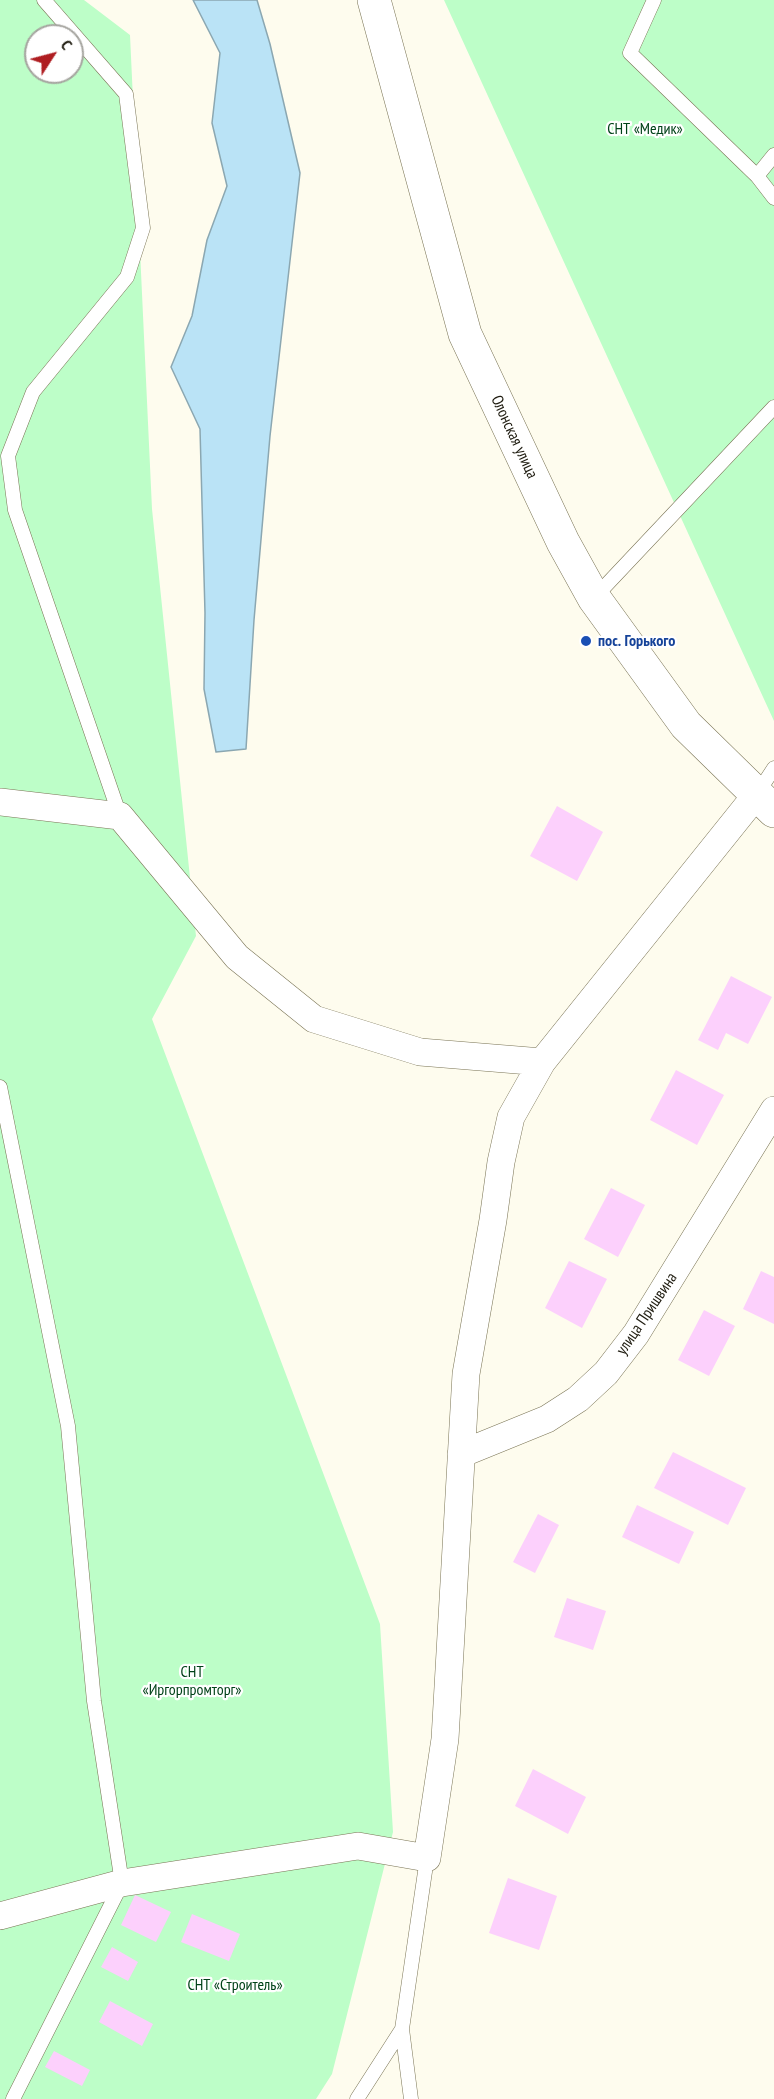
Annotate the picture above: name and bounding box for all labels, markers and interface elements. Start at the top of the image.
north arrow [24,24,84,84]
text: С [57,36,77,53]
park label: СНТ «Медик» [607,119,683,139]
street label: Олонская улица [486,392,542,482]
place label: пос. Горького [598,631,675,651]
marker: пос. Горького [579,634,593,648]
street label: улица Пришвина [612,1269,682,1359]
park label: СНТ «Иргорпромторг» [142,1662,242,1700]
park label: СНТ «Строитель» [187,1975,283,1995]

